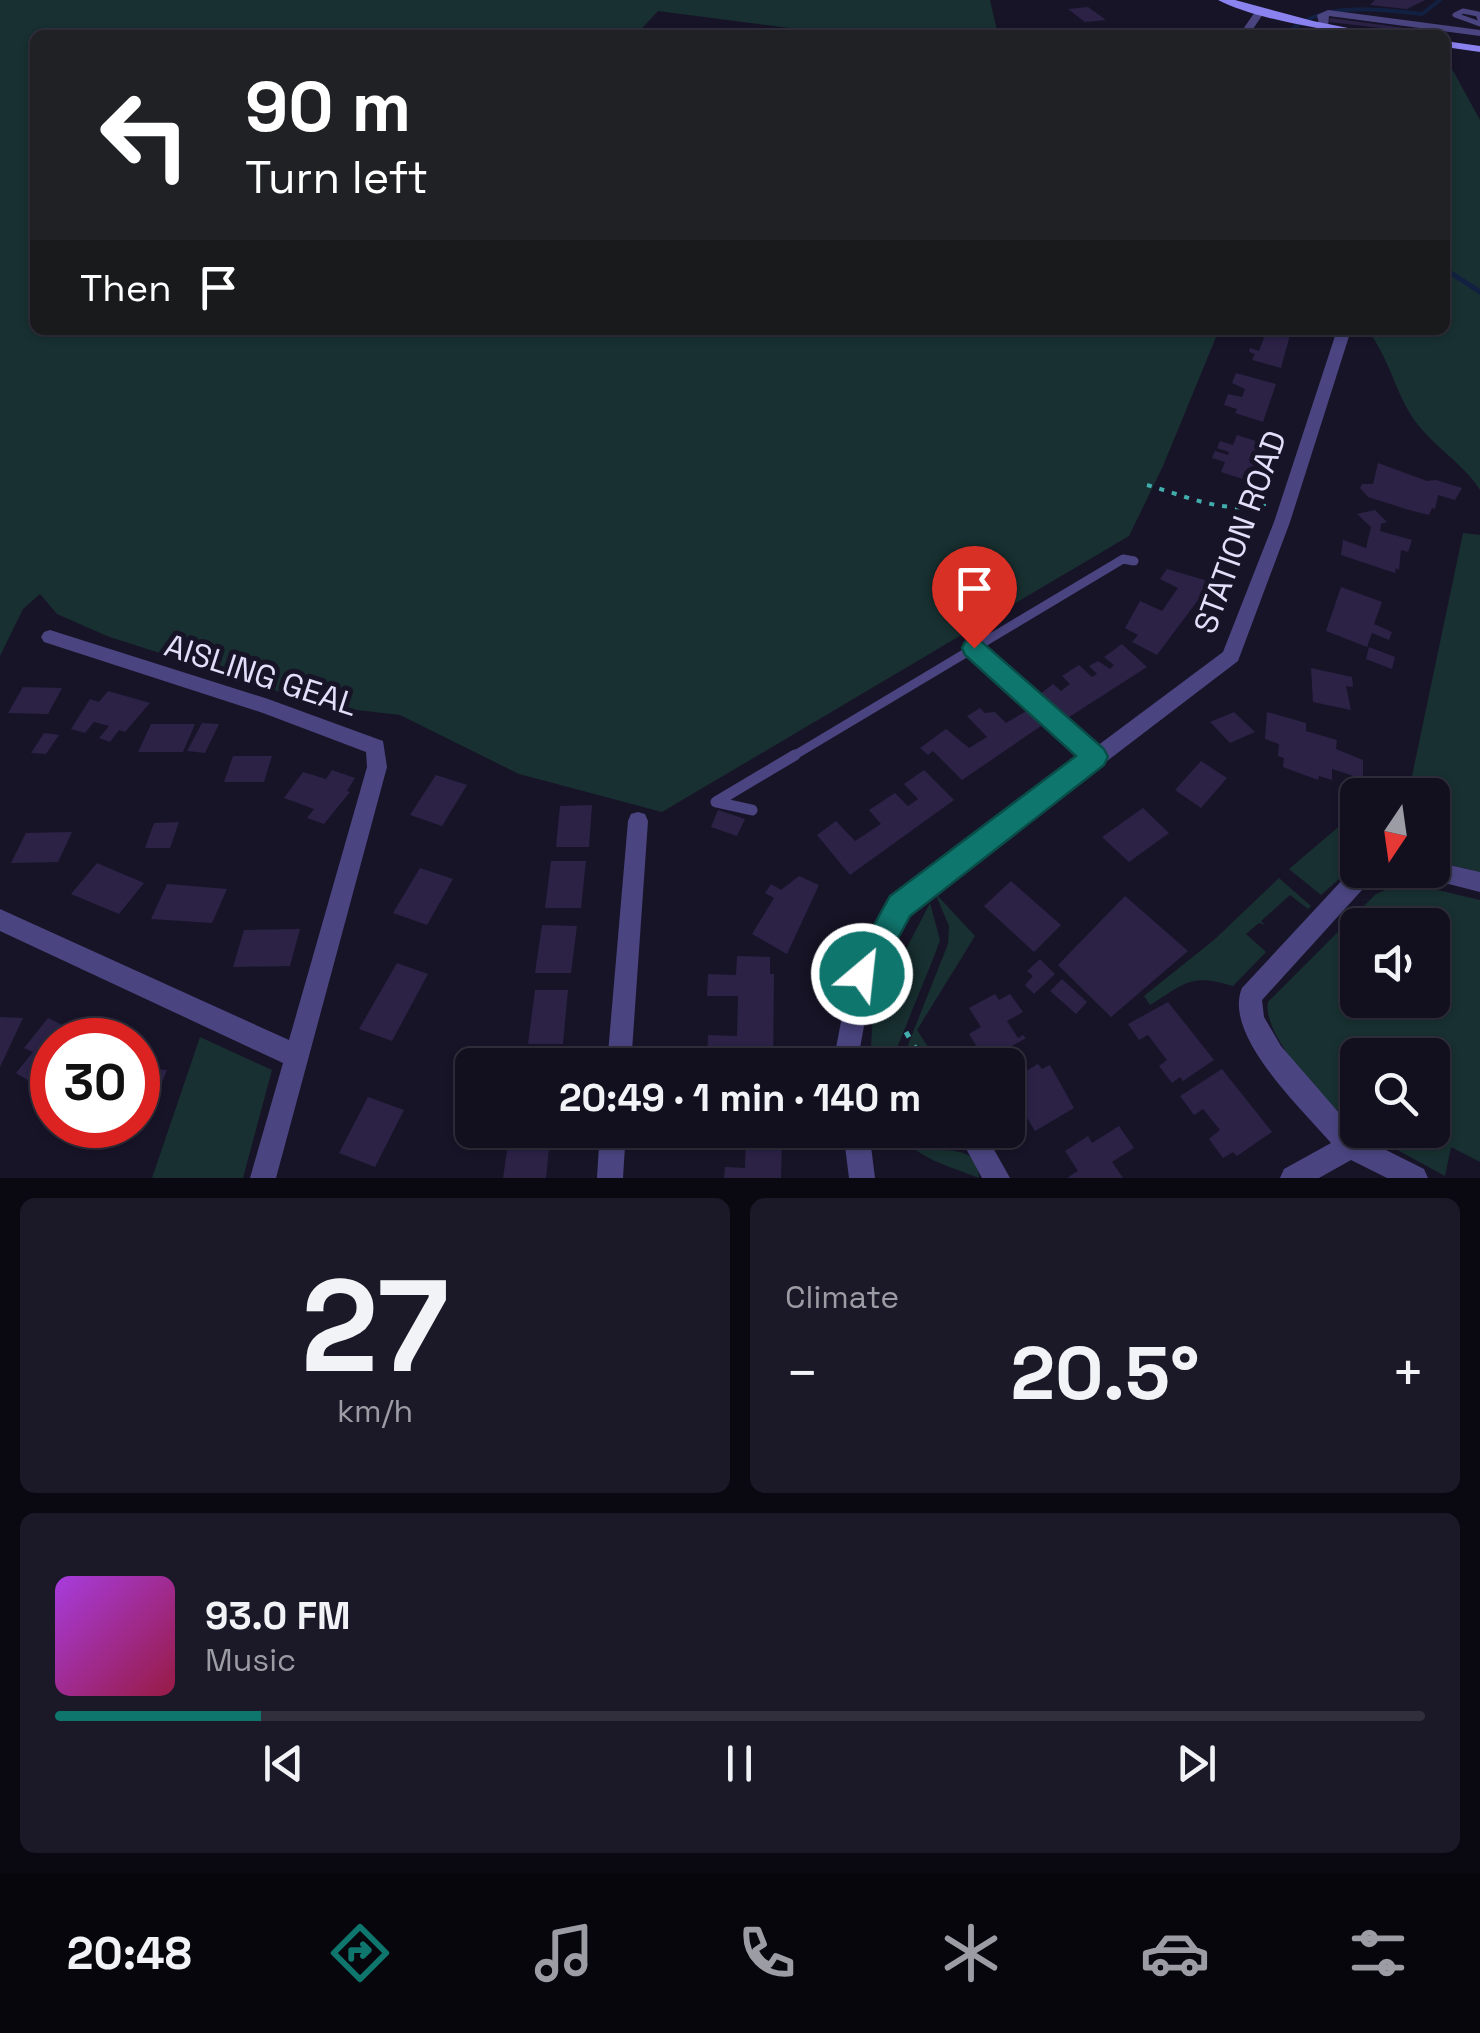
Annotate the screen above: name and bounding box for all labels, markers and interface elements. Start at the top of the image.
text: 90 m [245,62,411,151]
icon: left [80,70,210,200]
text: Turn left [245,149,428,206]
icon: arrive [191,260,246,315]
text: Then [80,264,171,312]
street label: STATION ROAD [1185,425,1295,639]
pin [932,546,1017,649]
icon: arrive [947,561,1002,616]
street label: AISLING GEAL [160,625,362,725]
north arrow [1340,778,1450,888]
map controls [1340,778,1450,1148]
button: sound [1340,908,1450,1018]
position arrow [810,922,914,1026]
speed limit sign: 30 [30,1018,160,1148]
button: search [1340,1038,1450,1148]
text: 20:49 · 1 min · 140 m [559,1074,921,1122]
text: 27 [301,1243,449,1409]
text: Climate [785,1277,899,1317]
text: 20.5° [1010,1325,1200,1421]
text: − [785,1338,819,1408]
text: + [1391,1338,1425,1408]
text: km/h [337,1391,413,1431]
text: 93.0 FM [205,1592,351,1640]
text: Music [205,1640,296,1680]
icon: previous [256,1736,311,1791]
icon: pause [712,1736,767,1791]
icon: next [1169,1736,1224,1791]
icon: directions [325,1918,395,1988]
icon: music [529,1918,599,1988]
icon: phone [732,1918,802,1988]
icon: climate [936,1918,1006,1988]
icon: car [1140,1918,1210,1988]
icon: filters [1343,1918,1413,1988]
text: 20:48 [67,1925,192,1982]

